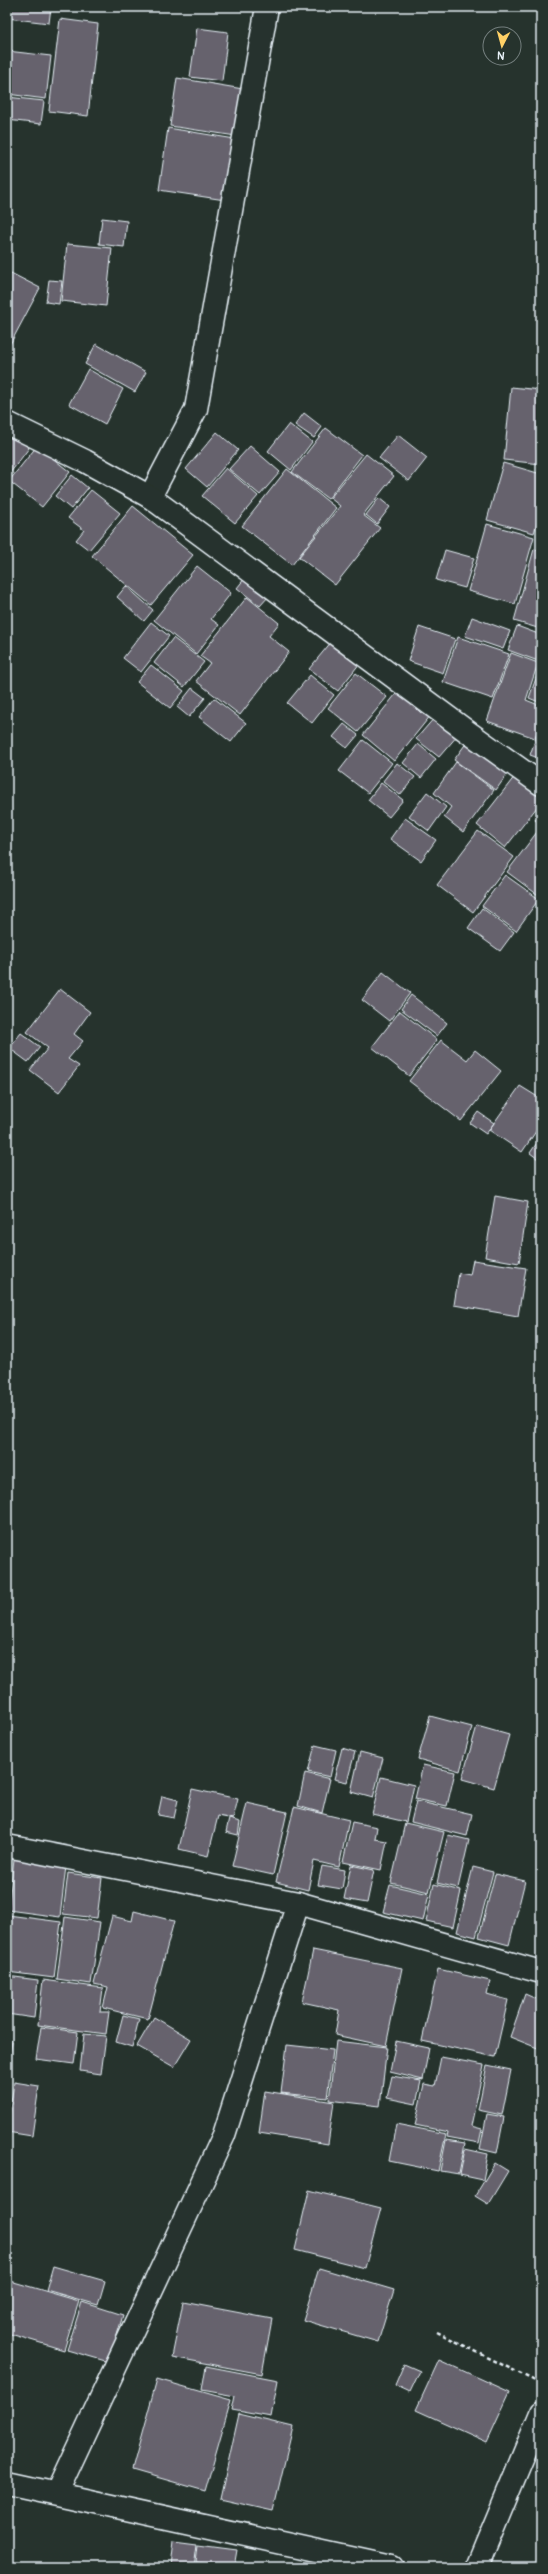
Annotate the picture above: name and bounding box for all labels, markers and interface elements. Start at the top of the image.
north arrow [482,26,522,66]
text: N [496,49,505,62]

